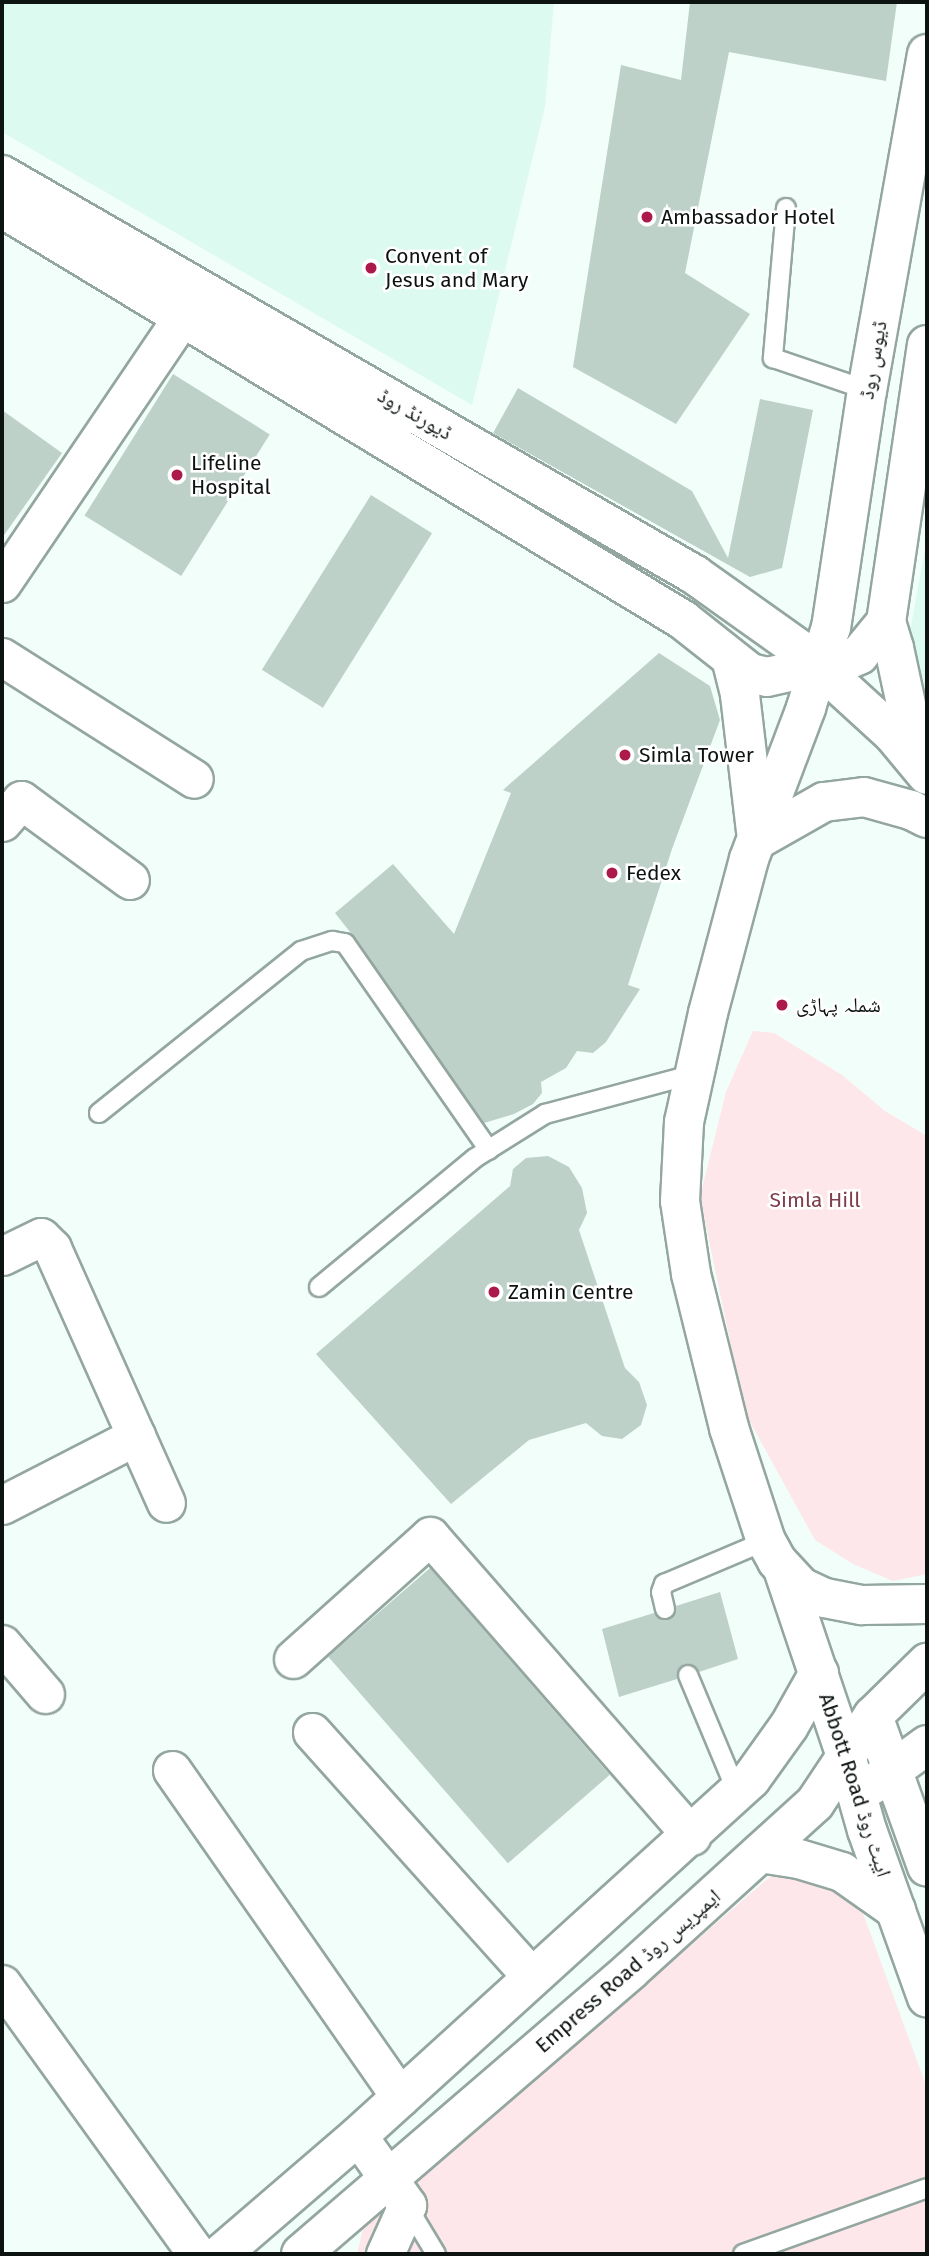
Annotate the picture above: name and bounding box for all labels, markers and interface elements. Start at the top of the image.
place label: Ambassador Hotel [661,204,835,230]
marker: Ambassador Hotel [639,209,655,225]
place label: Convent of Jesus and Mary [385,243,528,293]
marker: Convent of Jesus and Mary [363,260,379,276]
street label: ڈیوس روڈ [854,319,892,401]
street label: ڈیورنڈ روڈ [373,383,457,445]
place label: Lifeline Hospital [191,450,271,500]
marker: Lifeline Hospital [169,467,185,483]
place label: Simla Tower [639,742,754,768]
marker: Simla Tower [617,747,633,763]
place label: Fedex [626,860,681,886]
marker: Fedex [604,865,620,881]
place label: شملہ پہاڑی [796,992,881,1018]
marker: شملہ پہاڑی [774,997,790,1013]
park label: Simla Hill [770,1187,860,1213]
place label: Zamin Centre [508,1279,633,1305]
marker: Zamin Centre [486,1284,502,1300]
street label: Abbott Road ایبٹ روڈ [813,1690,897,1880]
street label: Empress Road ایمپریس روڈ [530,1884,726,2058]

